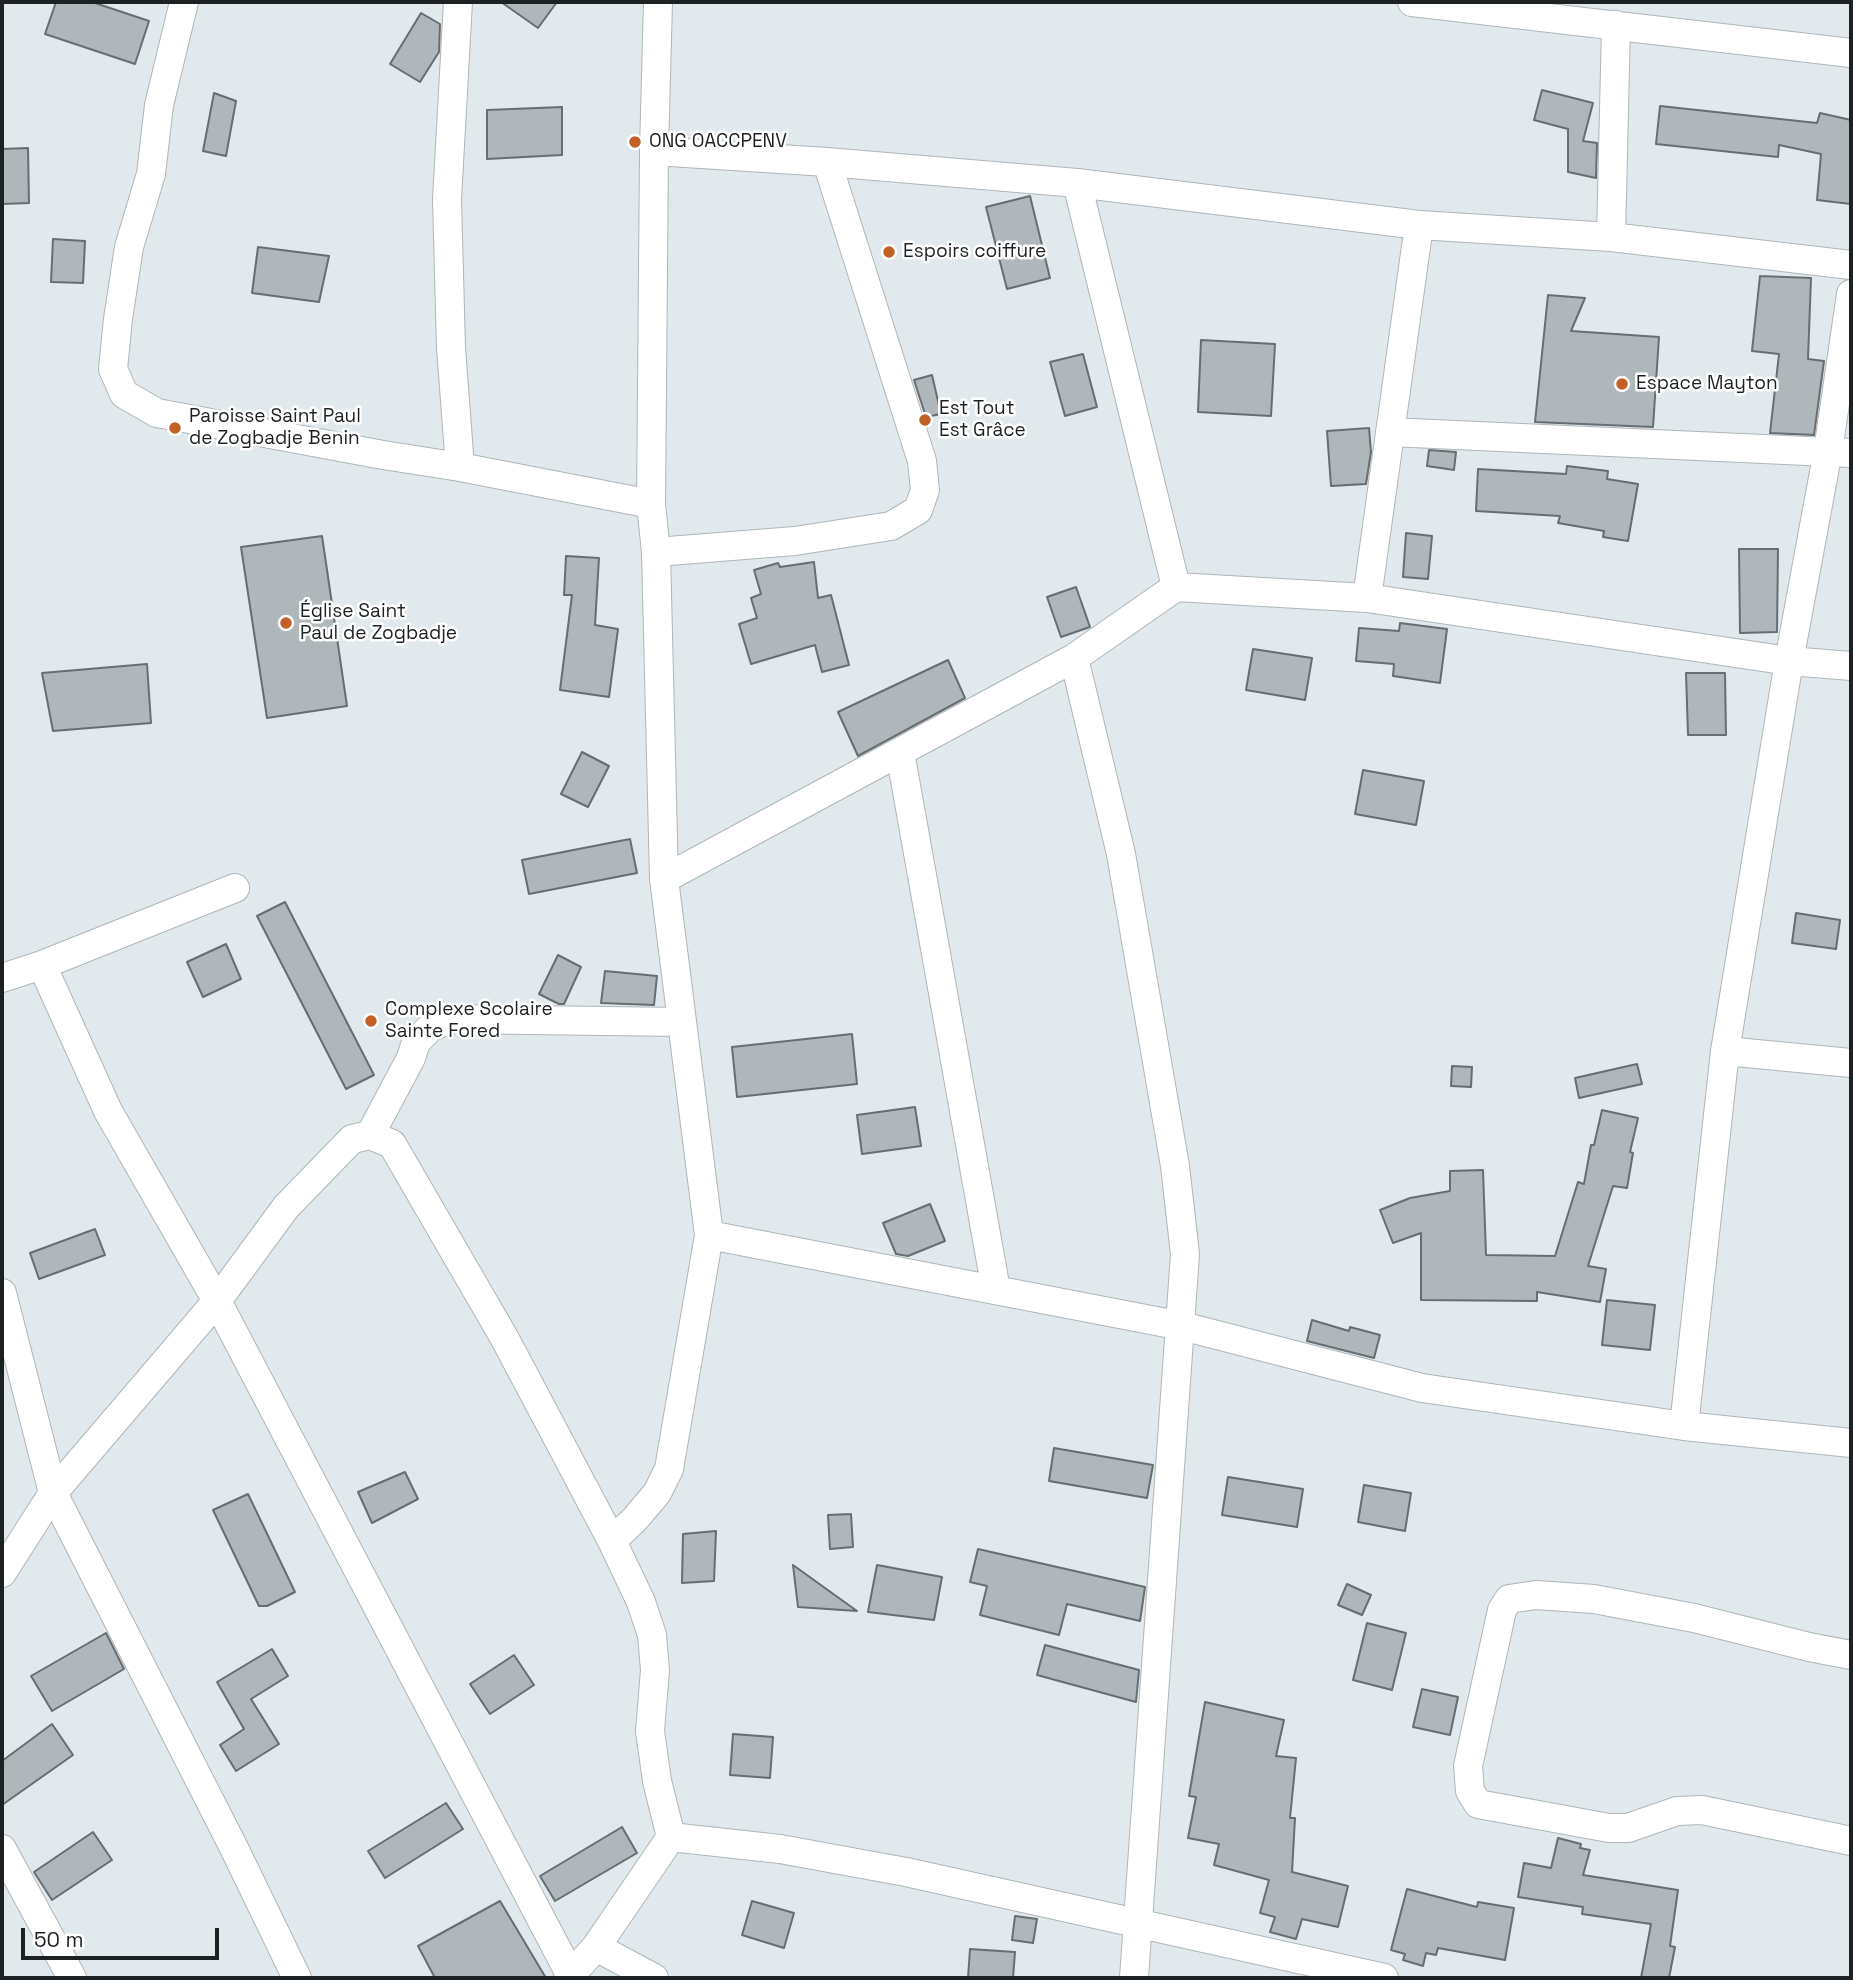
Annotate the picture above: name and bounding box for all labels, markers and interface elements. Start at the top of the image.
place label: ONG OACCPENV [649,131,787,153]
marker: ONG OACCPENV [627,134,643,150]
place label: Espoirs coiffure [903,241,1046,263]
marker: Espoirs coiffure [881,244,897,260]
place label: Espace Mayton [1636,373,1778,395]
marker: Espace Mayton [1614,376,1630,392]
place label: Est Tout Est Grâce [939,398,1026,442]
place label: Paroisse Saint Paul de Zogbadje Benin [189,406,361,450]
marker: Est Tout Est Grâce [917,412,933,428]
marker: Paroisse Saint Paul de Zogbadje Benin [167,420,183,436]
place label: Église Saint Paul de Zogbadje [300,601,457,645]
marker: Église Saint Paul de Zogbadje [278,615,294,631]
place label: Complexe Scolaire Sainte Fored [385,999,553,1043]
marker: Complexe Scolaire Sainte Fored [363,1013,379,1029]
scale bar [24,1913,222,1957]
text: 50 m [34,1926,84,1953]

